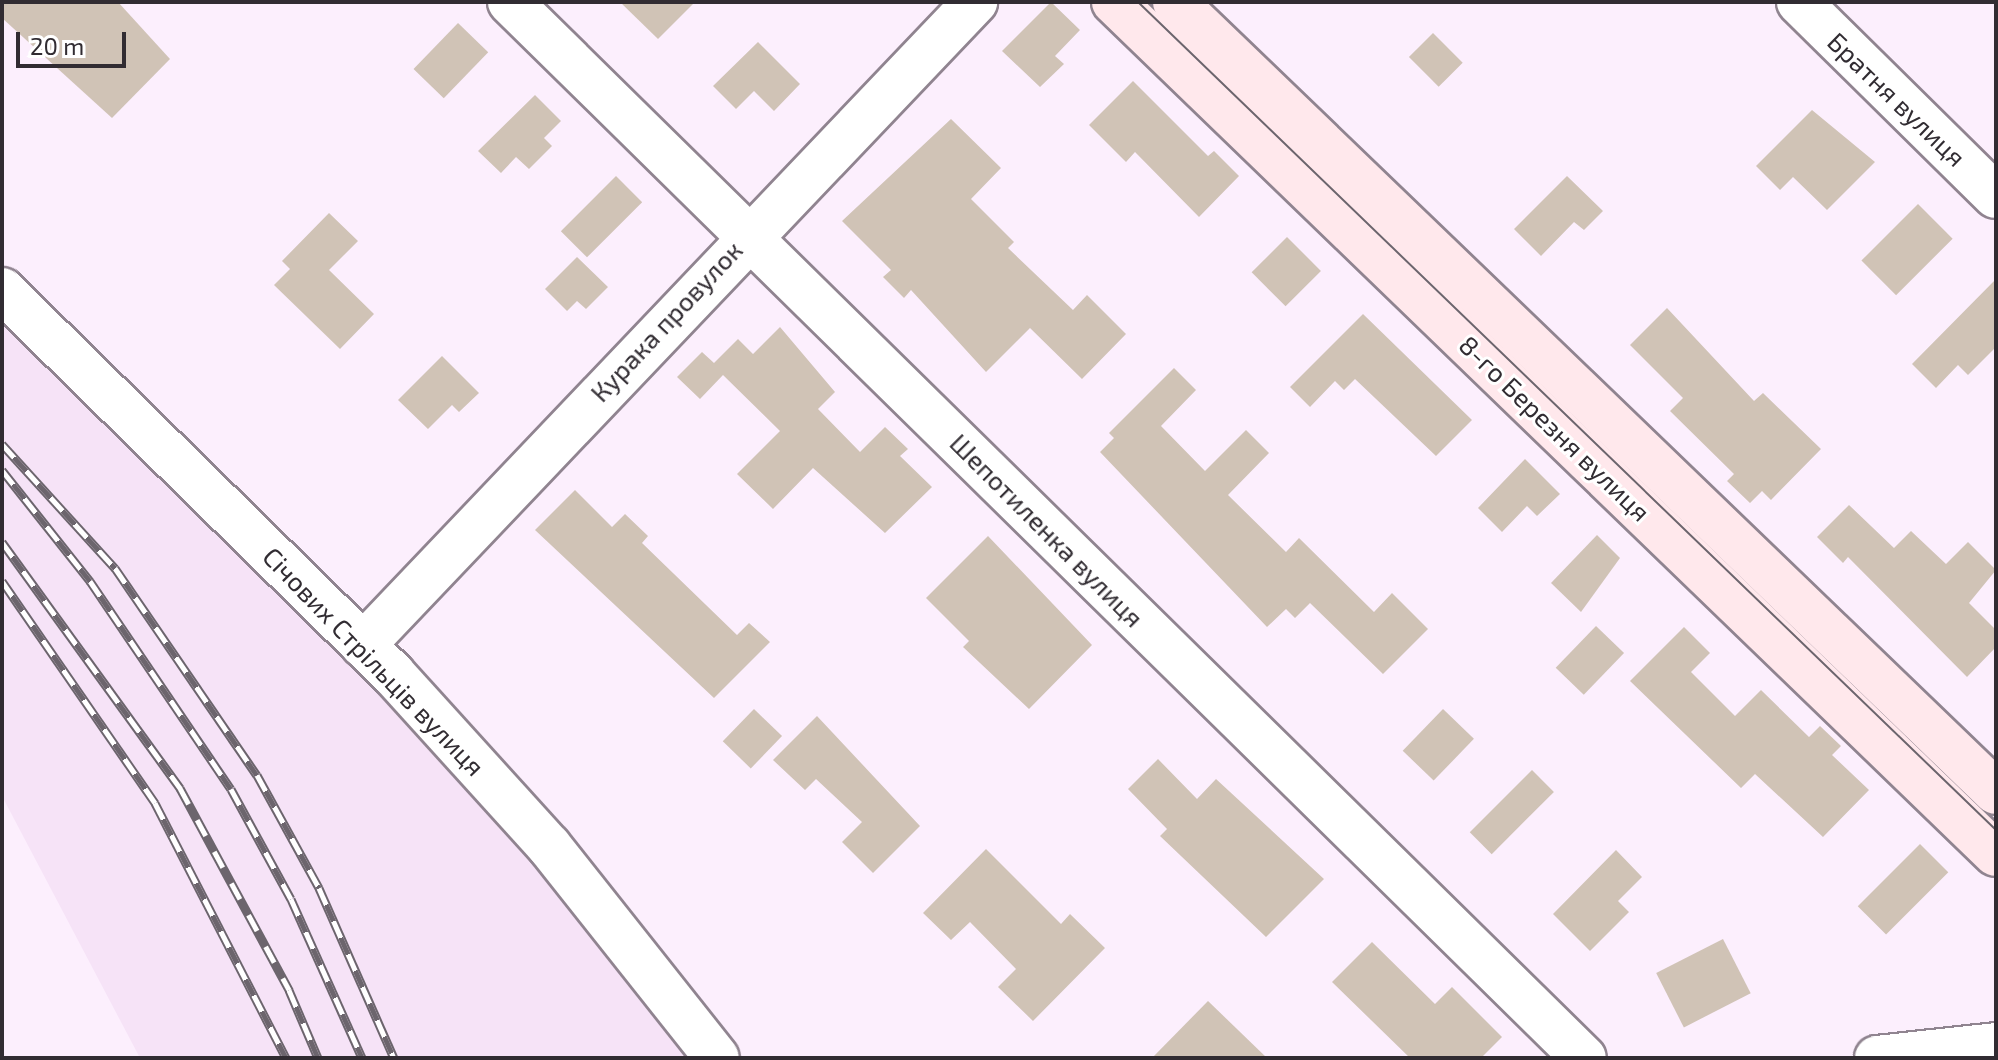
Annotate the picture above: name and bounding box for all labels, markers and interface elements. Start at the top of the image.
scale bar [20,16,130,66]
street label: Братня вулиця [1822,25,1972,173]
text: 20 m [30,31,84,60]
street label: Курака провулок [584,234,748,408]
street label: 8-го Березня вулиця [1453,329,1657,527]
street label: Шепотиленка вулиця [944,427,1150,633]
street label: Січових Стрільців вулиця [257,540,491,782]

